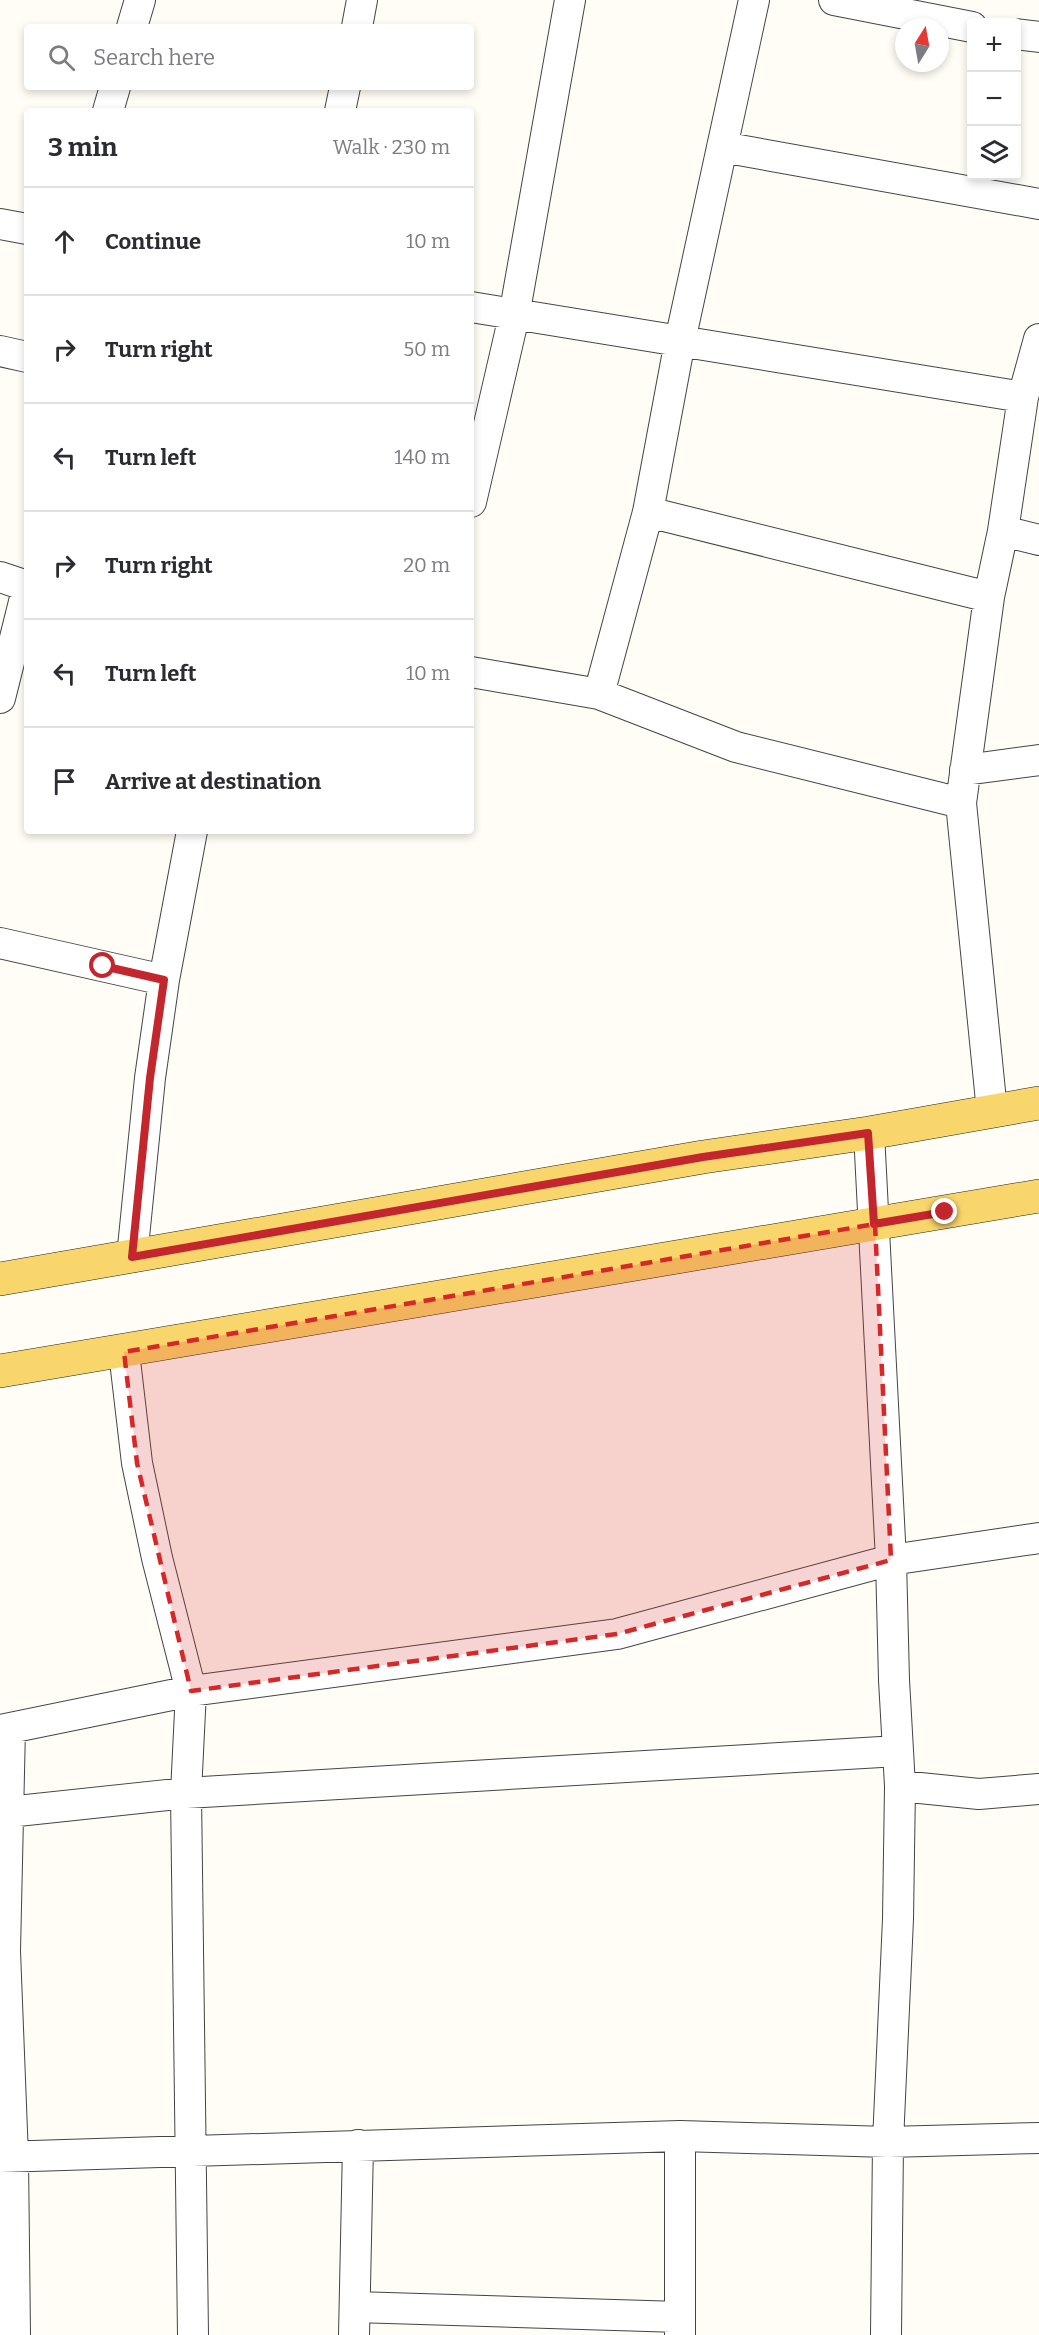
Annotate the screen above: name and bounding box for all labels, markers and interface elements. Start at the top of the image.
north arrow [895,18,949,72]
map controls [967,18,1021,180]
button: + [967,18,1021,72]
search box [24,24,474,90]
icon: search [45,41,78,74]
text: Search here [93,44,215,71]
button: − [967,72,1021,126]
button: layers [967,126,1021,180]
text: 3 min [48,132,117,163]
text: Walk · 230 m [333,135,450,159]
icon: ahead [48,225,81,258]
text: Continue [105,228,201,255]
text: 10 m [406,229,450,253]
icon: right [48,333,81,366]
text: Turn right [105,336,213,363]
text: 50 m [403,337,450,361]
icon: left [48,441,81,474]
text: Turn left [105,444,197,471]
text: 140 m [394,445,450,469]
icon: right [48,549,81,582]
text: Turn right [105,552,213,579]
text: 20 m [403,553,450,577]
icon: left [48,657,81,690]
text: Turn left [105,660,197,687]
text: 10 m [406,661,450,685]
icon: arrive [48,765,81,798]
text: Arrive at destination [105,768,321,795]
route start [89,952,115,978]
route end [931,1198,957,1224]

